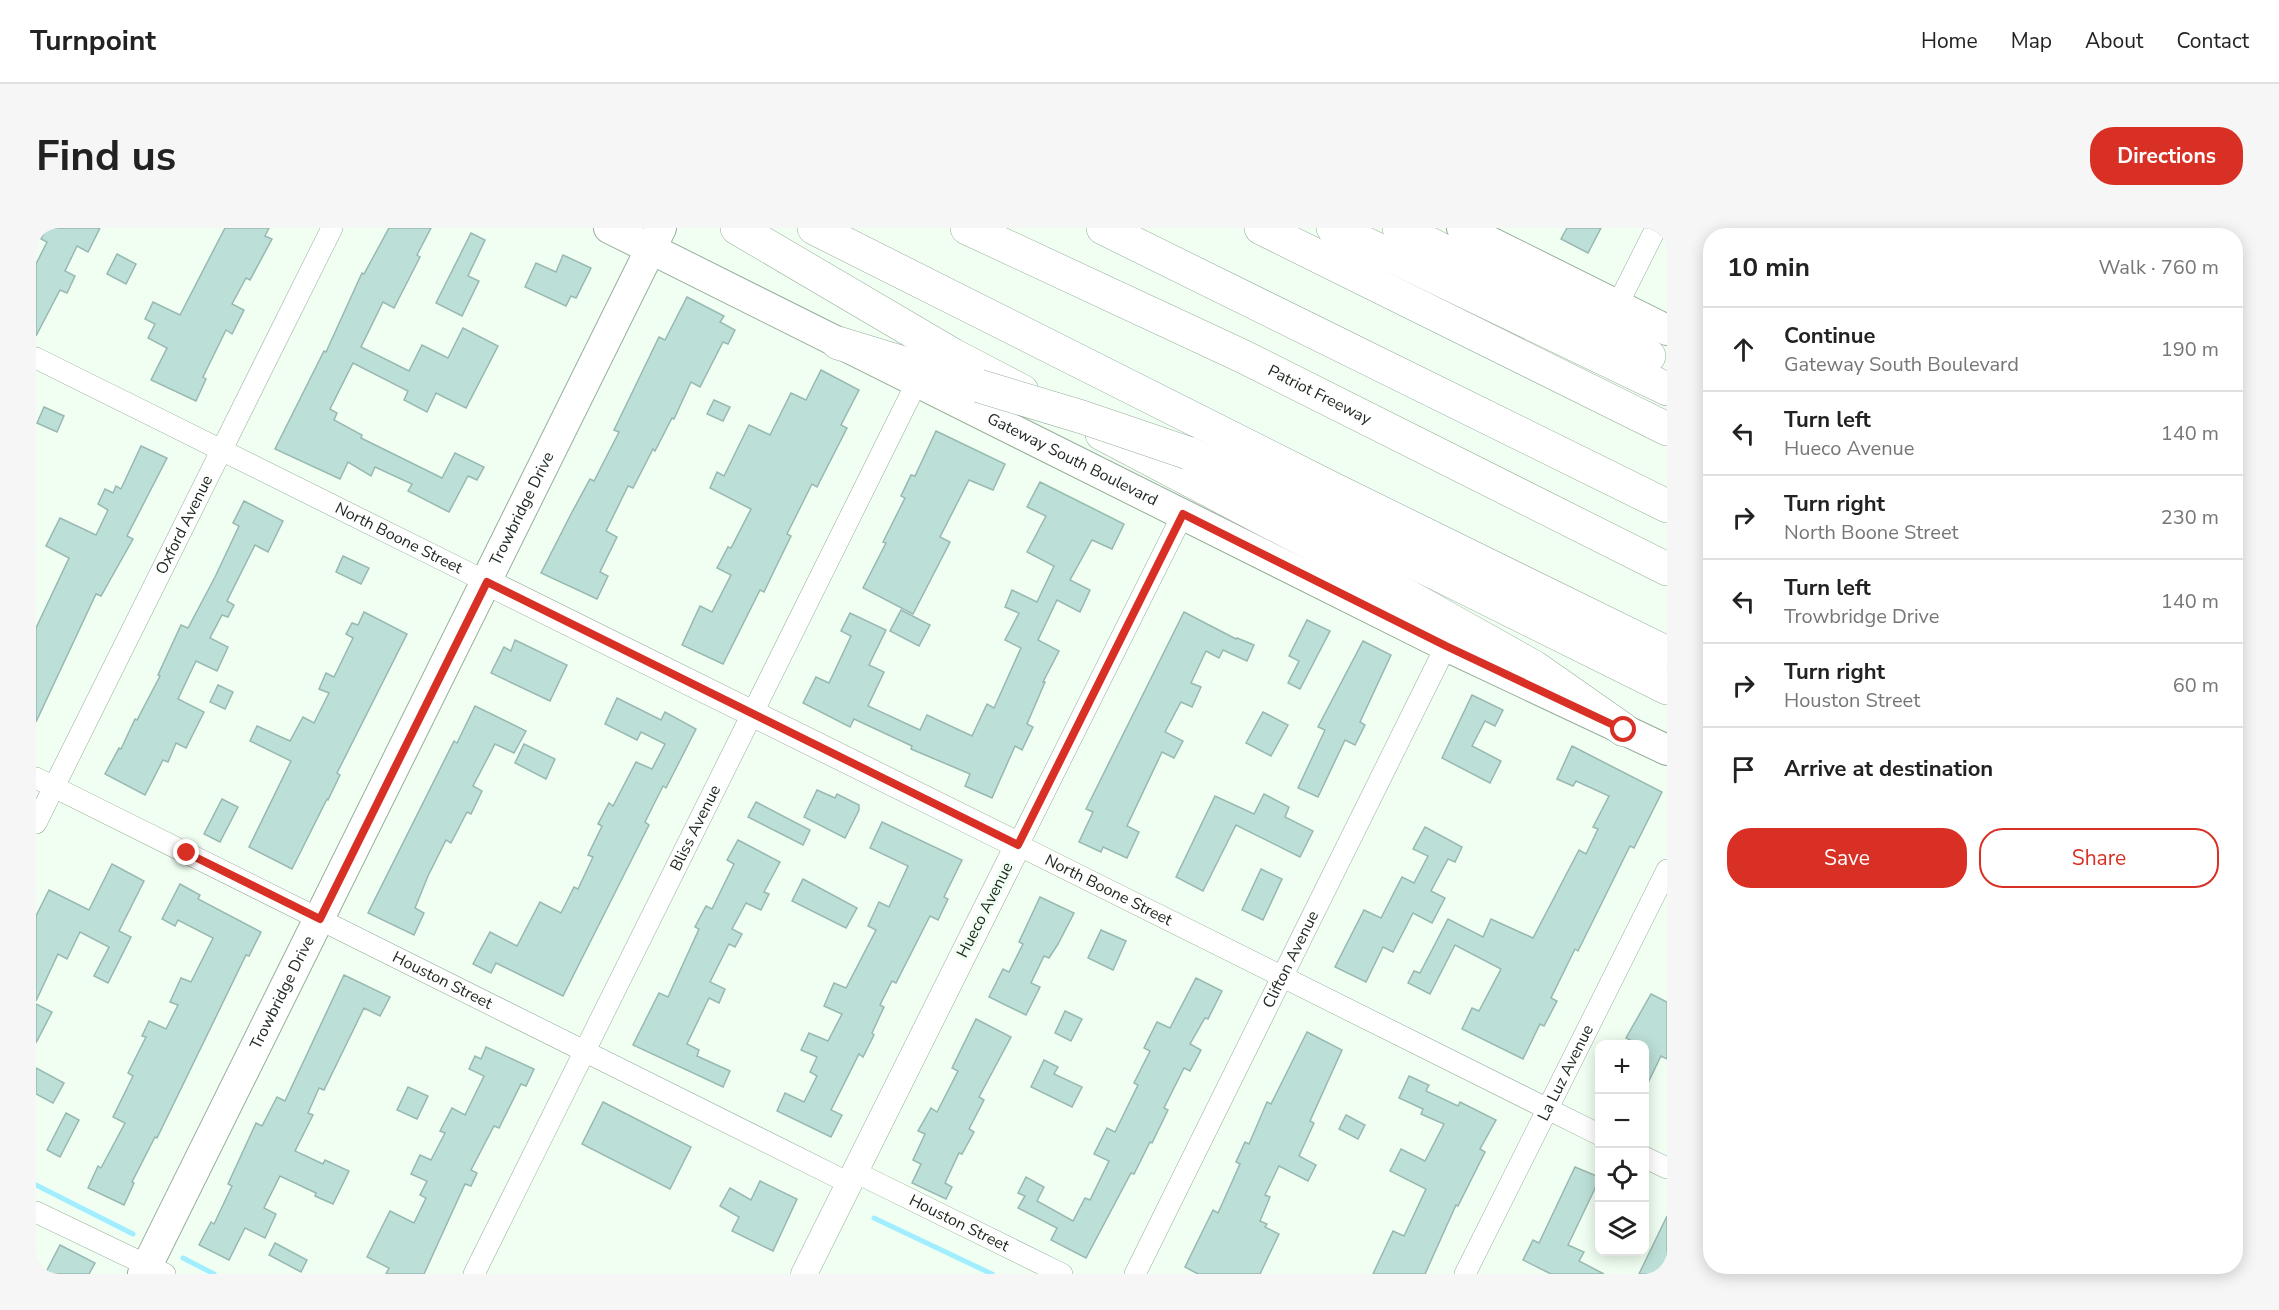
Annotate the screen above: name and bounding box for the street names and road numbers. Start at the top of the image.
street label: Patriot Freeway [1264,360,1376,430]
street label: Gateway South Boulevard [983,408,1161,511]
street label: Trowbridge Drive [485,448,559,569]
street label: Oxford Avenue [150,471,218,578]
street label: North Boone Street [331,497,467,579]
street label: Bliss Avenue [665,781,726,875]
street label: North Boone Street [1041,849,1176,931]
street label: Hueco Avenue [952,859,1018,961]
street label: Clifton Avenue [1257,907,1324,1012]
street label: Trowbridge Drive [245,932,320,1053]
street label: Houston Street [389,946,496,1015]
street label: La Luz Avenue [1532,1021,1599,1125]
street label: Houston Street [905,1189,1013,1257]

